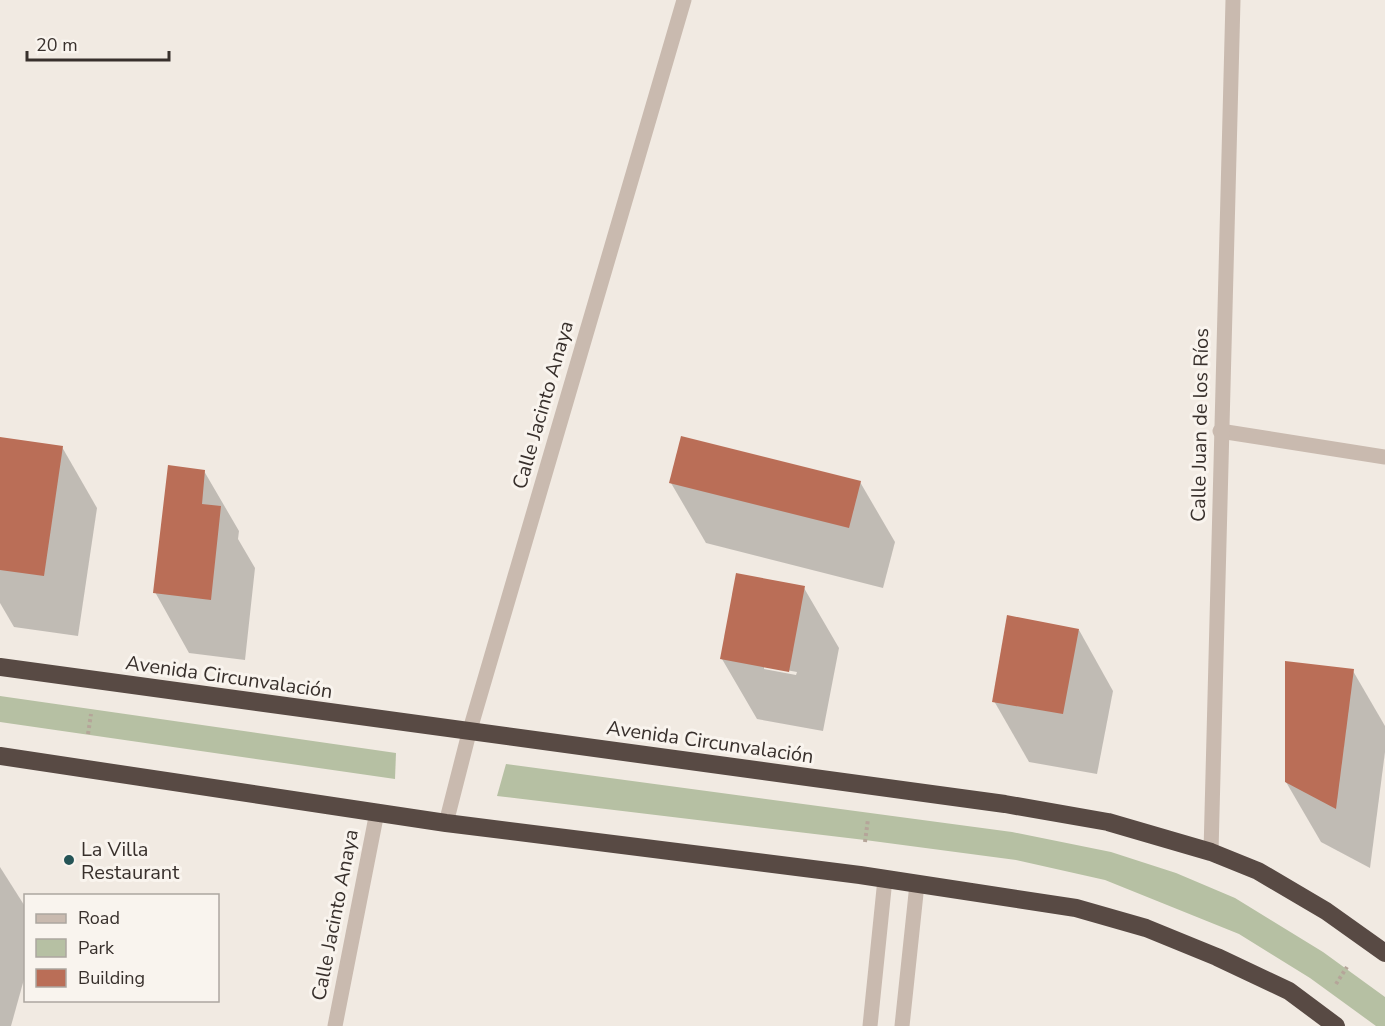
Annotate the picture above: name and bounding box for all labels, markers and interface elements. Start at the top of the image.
scale bar [27,24,170,62]
text: 20 m [36,33,78,57]
street label: Calle Jacinto Anaya [506,318,580,492]
street label: Calle Juan de los Ríos [1185,328,1215,522]
street label: Avenida Circunvalación [124,649,334,705]
street label: Avenida Circunvalación [605,714,815,770]
street label: Calle Jacinto Anaya [305,827,365,1003]
place label: La Villa Restaurant [81,836,180,886]
marker: La Villa Restaurant [62,853,76,867]
legend [24,894,219,1002]
text: Road [78,906,120,930]
text: Park [78,936,115,960]
text: Building [78,966,145,990]

